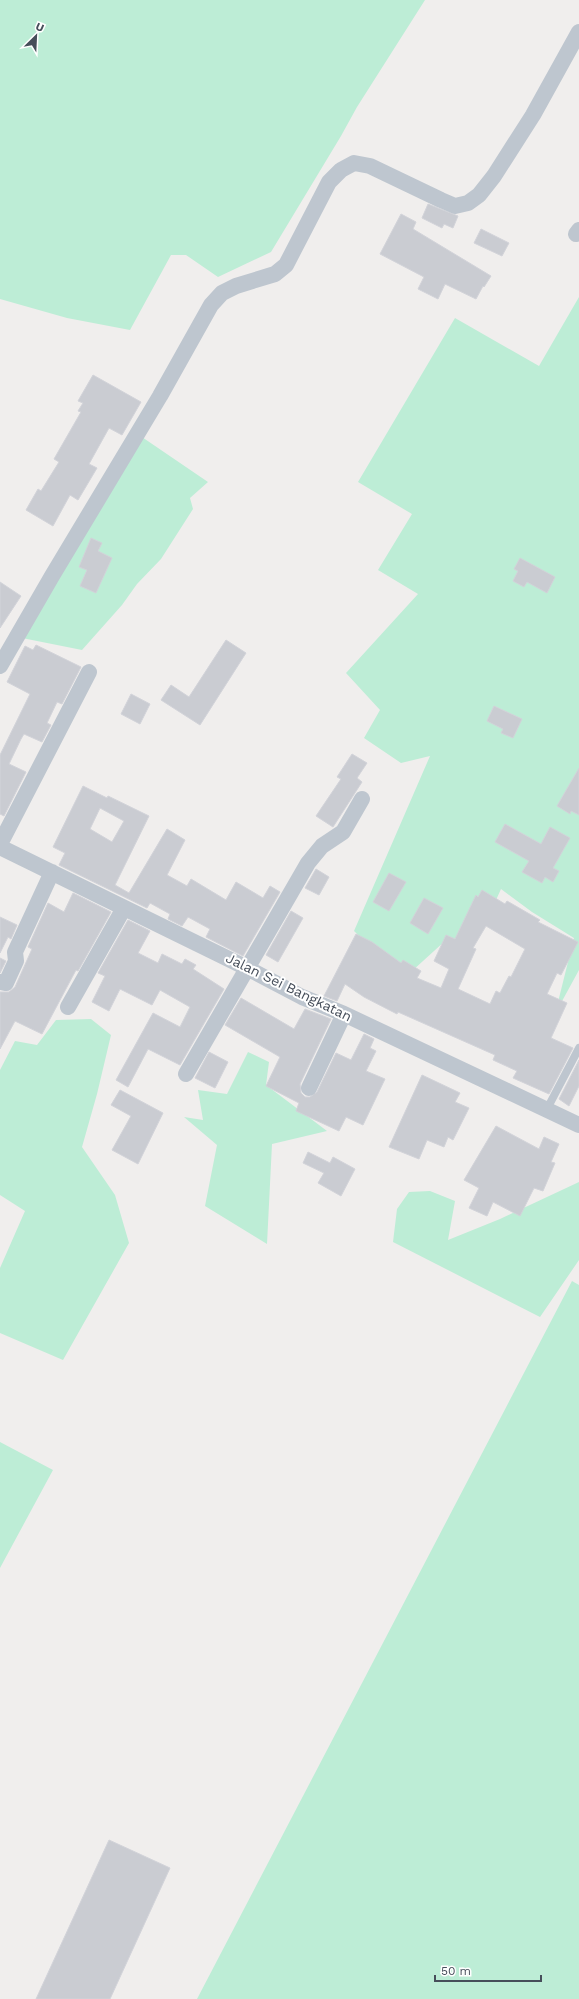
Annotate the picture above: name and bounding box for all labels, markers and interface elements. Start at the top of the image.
north arrow [16,16,56,56]
text: U [34,20,46,35]
street label: Jalan Sei Bangkatan [224,950,354,1024]
scale bar [435,1957,541,1983]
text: 50 m [441,1964,471,1978]

